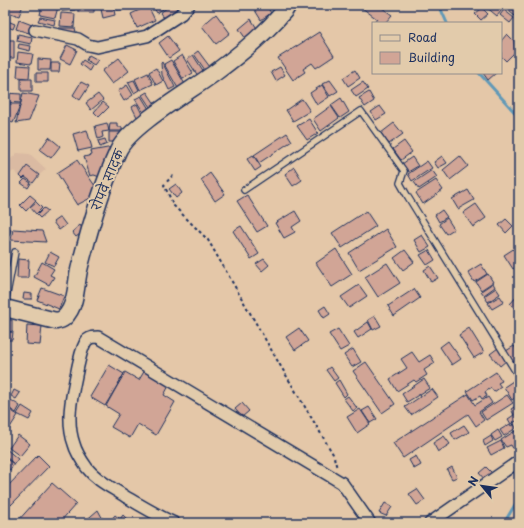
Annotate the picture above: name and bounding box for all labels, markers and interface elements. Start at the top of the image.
legend [372,22,502,74]
text: Road [408,28,437,46]
text: Building [408,48,455,66]
street label: रोपवे सादक [86,146,128,214]
north arrow [462,466,502,506]
text: N [463,473,483,489]

